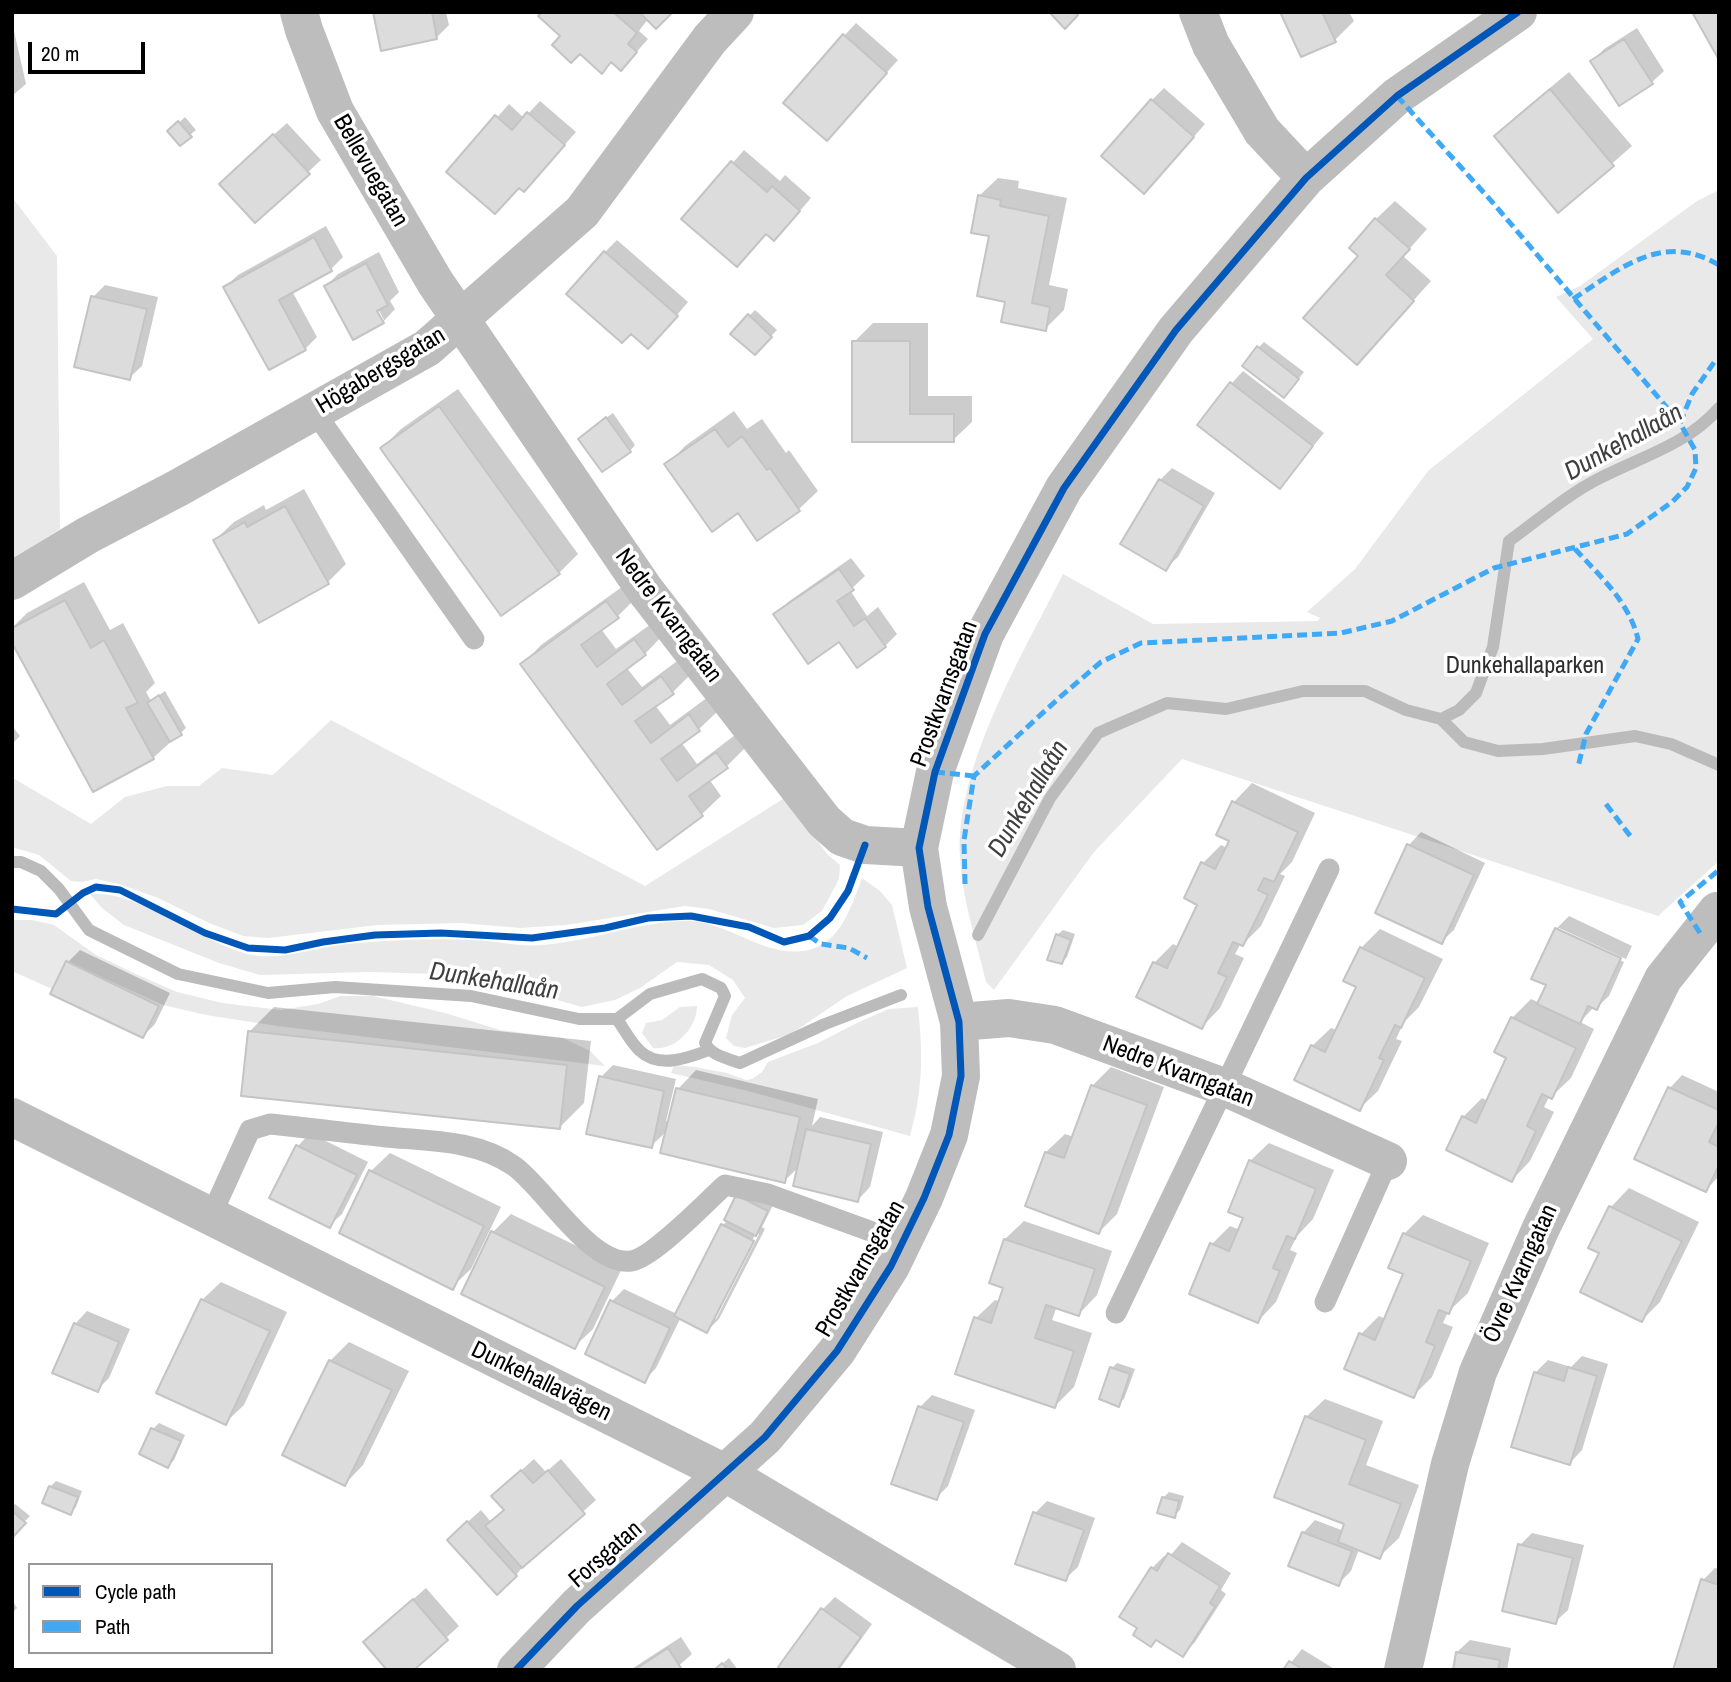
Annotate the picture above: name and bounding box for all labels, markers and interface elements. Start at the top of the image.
scale bar [32,28,149,72]
text: 20 m [41,39,79,68]
street label: Bellevuegatan [326,110,414,232]
street label: Högabergsgatan [311,321,451,421]
water label: Dunkehallaån [1559,398,1689,488]
street label: Nedre Kvarngatan [608,544,728,688]
street label: Prostkvarnsgatan [905,617,985,771]
park label: Dunkehallaparken [1446,653,1604,681]
water label: Dunkehallaån [982,735,1076,863]
water label: Dunkehallaån [427,956,561,1008]
street label: Nedre Kvarngatan [1098,1030,1258,1114]
street label: Prostkvarnsgatan [810,1195,912,1343]
street label: Övre Kvarngatan [1478,1200,1564,1348]
street label: Dunkehallavägen [466,1336,616,1428]
street label: Forsgatan [563,1515,649,1595]
legend [28,1563,273,1654]
text: Cycle path [95,1577,176,1606]
text: Path [95,1612,130,1641]

